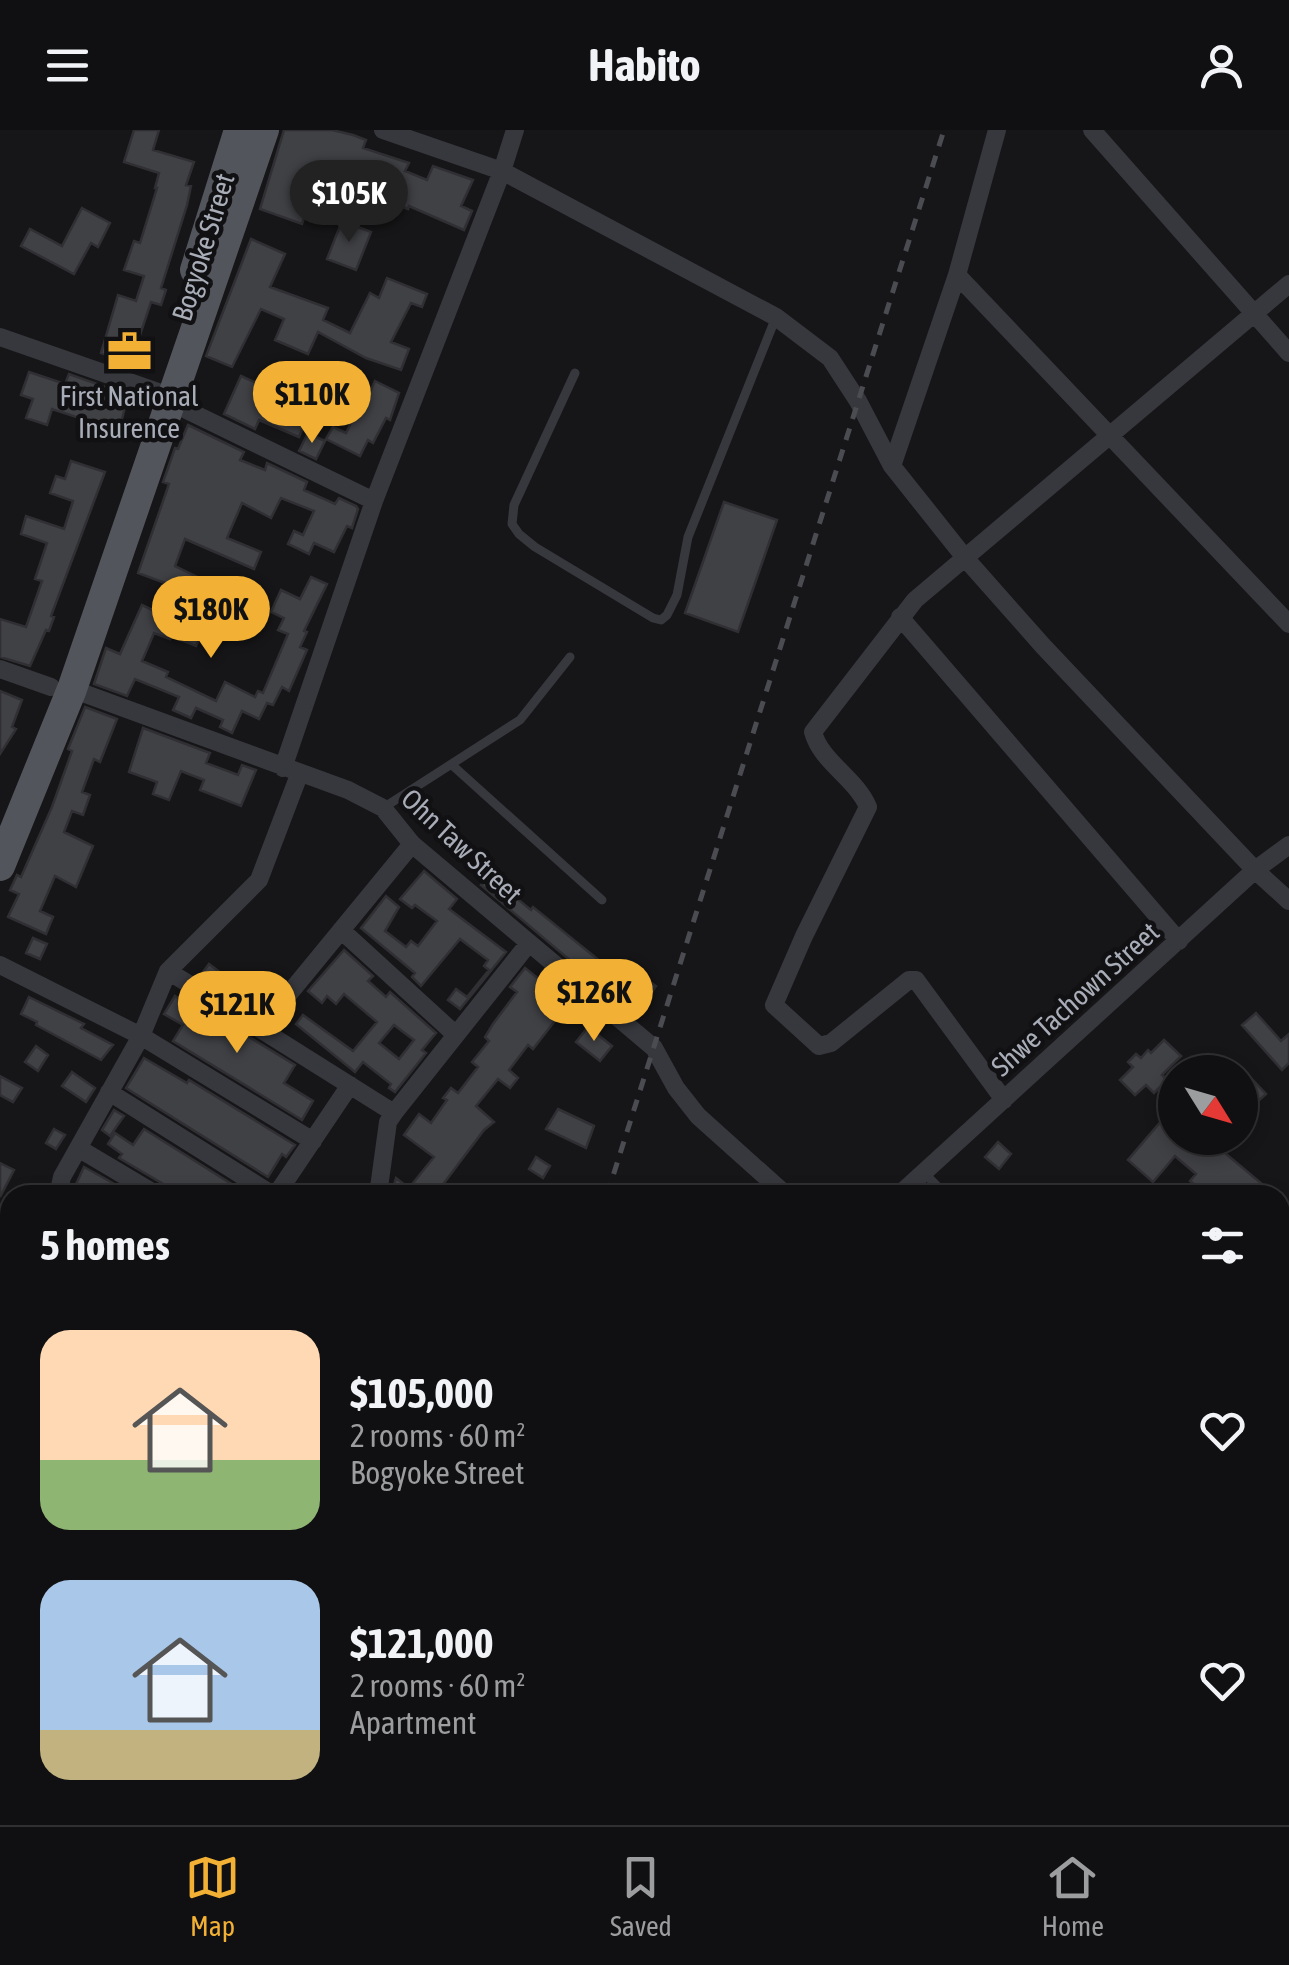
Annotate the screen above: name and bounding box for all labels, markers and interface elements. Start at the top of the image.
icon: menu [40,38,95,93]
icon: person [1194,38,1249,93]
text: Habito [588,39,701,91]
pin: $105K [279,160,419,245]
street label: Bogyoke Street [165,169,241,325]
text: $105K [312,174,386,211]
office icon: First National Insurence [105,327,153,375]
pin: $110K [242,361,382,446]
text: $110K [275,375,349,412]
place label: First National Insurence [60,380,199,444]
pin: $180K [141,576,281,661]
text: $180K [174,590,248,627]
street label: Ohn Taw Street [395,782,529,910]
street label: Shwe Tachown Street [985,915,1165,1083]
pin: $126K [524,959,664,1044]
pin: $121K [167,971,307,1056]
text: $126K [557,973,631,1010]
text: $121K [200,985,274,1022]
north arrow [1158,1055,1258,1155]
map controls [1158,1055,1258,1155]
icon: filters [1195,1218,1250,1273]
text: 5 homes [40,1221,170,1269]
text: $105,000 [350,1369,494,1417]
icon: home [120,1370,240,1490]
icon: heart [1195,1403,1250,1458]
text: 2 rooms · 60 m² [350,1417,525,1454]
text: Bogyoke Street [350,1454,524,1491]
text: $121,000 [350,1619,494,1667]
icon: home [120,1620,240,1740]
icon: heart [1195,1653,1250,1708]
text: 2 rooms · 60 m² [350,1667,525,1704]
text: Apartment [350,1704,476,1741]
tab: Map [185,1850,240,1942]
tab: Saved [610,1850,672,1942]
tab: Home [1042,1850,1104,1942]

